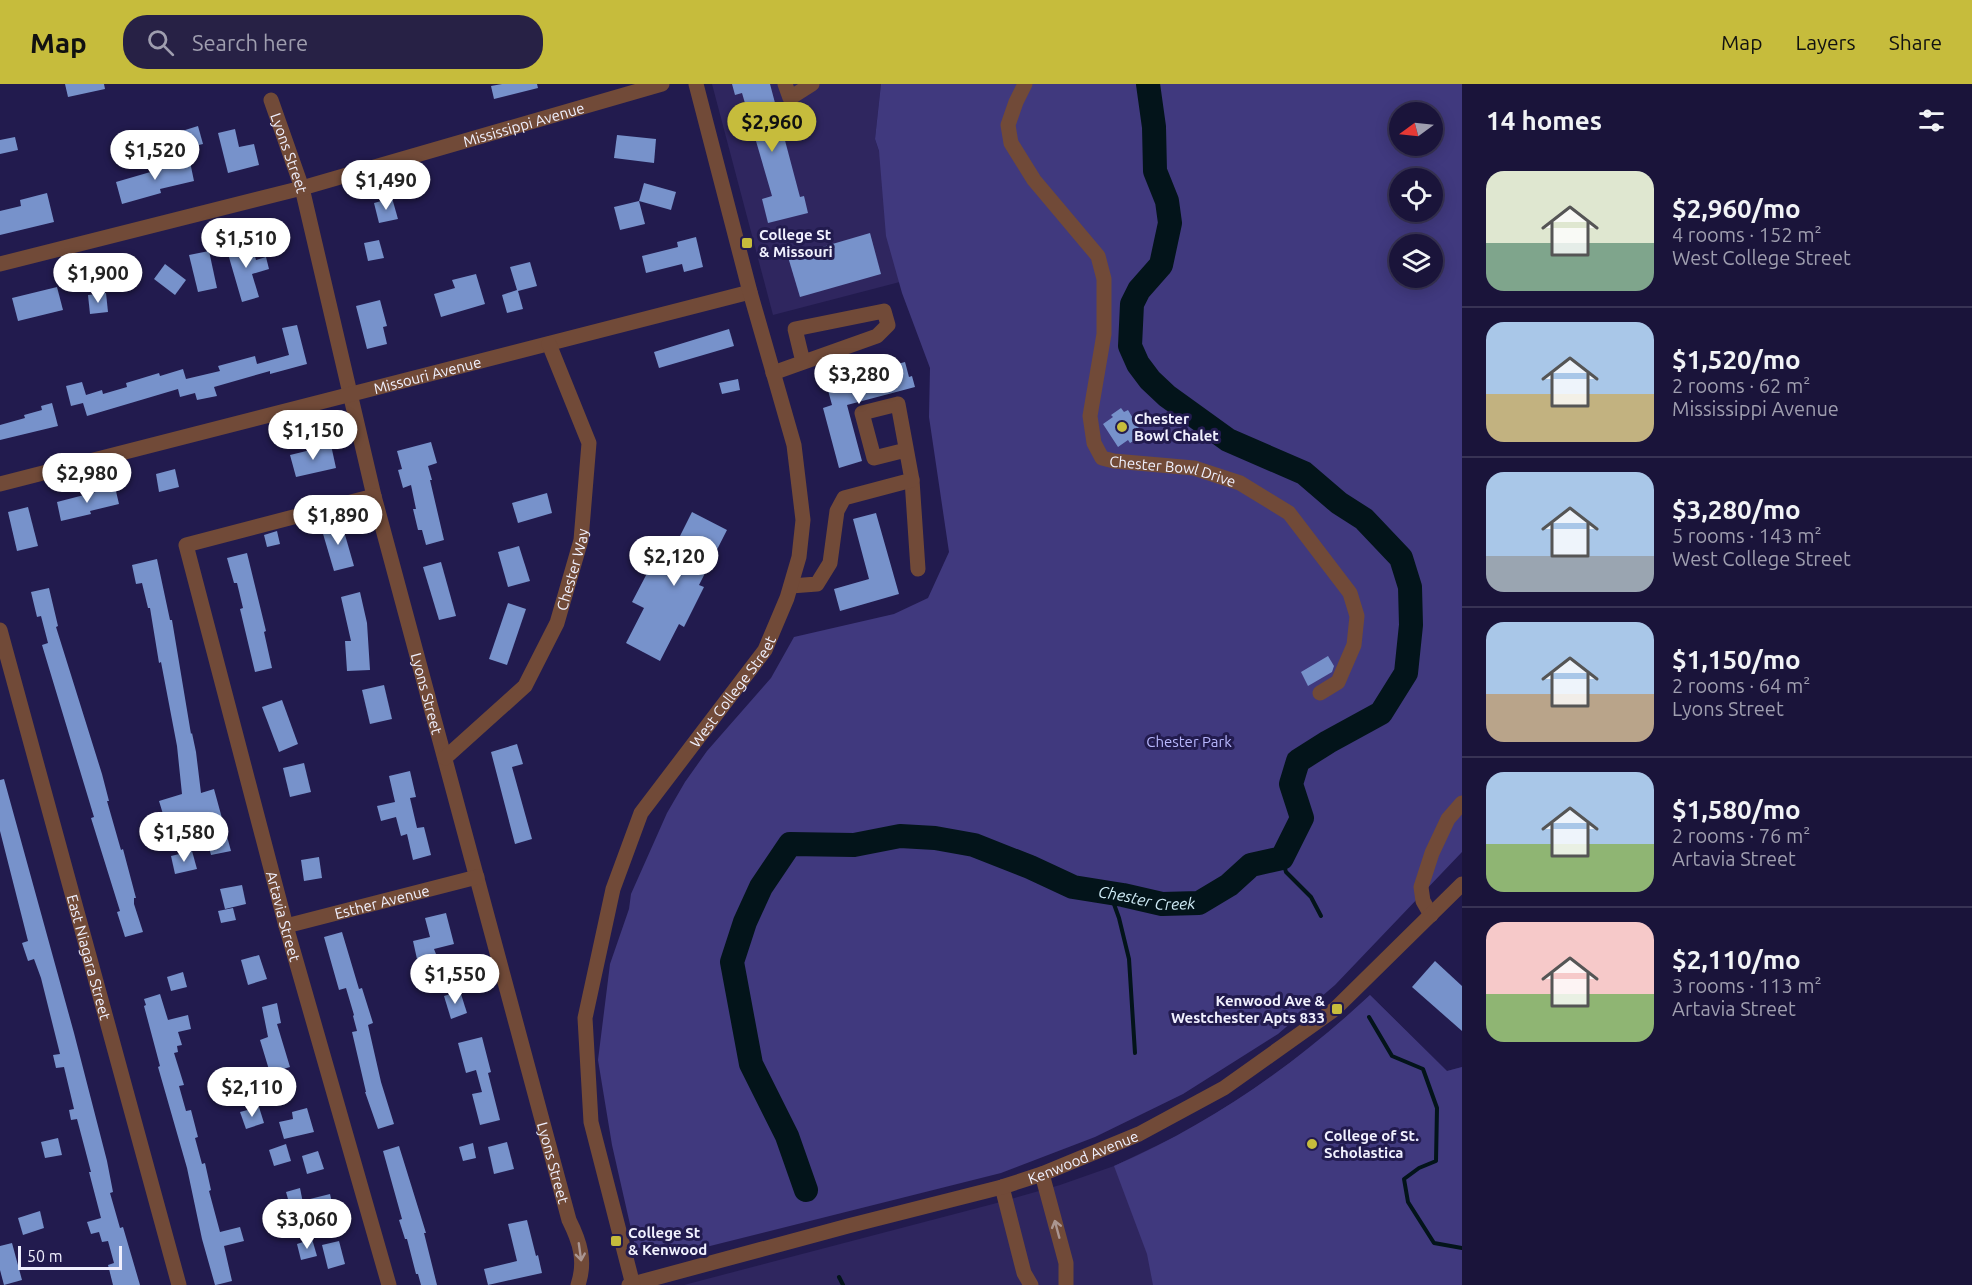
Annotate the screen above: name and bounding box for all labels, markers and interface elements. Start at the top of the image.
search box [123,15,543,69]
icon: search [144,26,177,59]
text: Map [30,27,87,58]
text: Search here [192,30,308,55]
text: Map [1721,30,1762,54]
text: Layers [1795,30,1856,54]
text: Share [1889,30,1942,54]
street label: Mississippi Avenue [461,98,586,150]
pin: $2,960 [723,102,821,153]
north arrow [1389,102,1443,156]
map controls [1389,102,1443,288]
icon: filters [1915,104,1948,137]
text: 14 homes [1486,106,1602,135]
street label: Lyons Street [268,110,311,195]
text: $2,960 [741,110,803,133]
pin: $1,520 [106,130,204,181]
text: $1,520 [124,138,186,161]
pin: $1,490 [337,160,435,211]
text: $1,490 [355,168,417,191]
button: locate [1389,168,1443,222]
text: $2,960/mo [1672,194,1801,223]
icon: home [1534,195,1606,267]
pin: $1,510 [197,218,295,269]
text: 4 rooms · 152 m² [1672,223,1822,246]
text: $1,510 [215,226,277,249]
place label: College St & Missouri [759,226,833,260]
button: layers [1389,234,1443,288]
marker: College St & Missouri [740,236,754,250]
text: West College Street [1672,246,1851,269]
pin: $1,900 [49,253,147,304]
text: $1,900 [67,261,129,284]
text: $1,520/mo [1672,345,1801,374]
icon: home [1534,346,1606,418]
street label: Missouri Avenue [372,353,483,397]
pin: $3,280 [810,354,908,405]
text: $3,280 [828,362,890,385]
text: 2 rooms · 62 m² [1672,374,1810,397]
text: Mississippi Avenue [1672,397,1839,420]
pin: $1,150 [264,410,362,461]
place label: Chester Bowl Chalet [1134,410,1219,444]
text: $1,150 [282,418,344,441]
marker: Chester Bowl Chalet [1115,420,1129,434]
street label: Chester Bowl Drive [1109,452,1238,490]
pin: $2,980 [38,453,136,504]
text: $2,980 [56,461,118,484]
pin: $1,890 [289,495,387,546]
text: $3,280/mo [1672,495,1801,524]
icon: home [1534,496,1606,568]
text: $1,890 [307,503,369,526]
text: 5 rooms · 143 m² [1672,524,1822,547]
street label: Chester Way [553,528,590,612]
pin: $2,120 [625,536,723,587]
text: $2,120 [643,544,705,567]
text: West College Street [1672,547,1851,570]
street label: West College Street [686,633,779,750]
text: $1,150/mo [1672,645,1801,674]
icon: home [1534,646,1606,718]
street label: Lyons Street [408,651,446,736]
text: 2 rooms · 64 m² [1672,674,1810,697]
text: Lyons Street [1672,697,1784,720]
park label: Chester Park [1146,733,1232,750]
text: $1,580/mo [1672,795,1801,824]
icon: home [1534,796,1606,868]
pin: $1,580 [135,812,233,863]
text: $1,580 [153,820,215,843]
text: 2 rooms · 76 m² [1672,824,1810,847]
text: Artavia Street [1672,847,1796,870]
street label: Artavia Street [263,869,304,963]
street label: Esther Avenue [333,881,431,922]
water label: Chester Creek [1097,882,1196,914]
street label: East Niagara Street [64,892,115,1022]
text: $2,110/mo [1672,945,1801,974]
icon: home [1534,946,1606,1018]
pin: $1,550 [406,954,504,1005]
text: $1,550 [424,962,486,985]
text: 3 rooms · 113 m² [1672,974,1822,997]
place label: Kenwood Ave & Westchester Apts 833 [1171,992,1326,1026]
text: Artavia Street [1672,997,1796,1020]
marker: Kenwood Ave & Westchester Apts 833 [1330,1002,1344,1016]
pin: $2,110 [203,1067,301,1118]
text: $2,110 [221,1075,283,1098]
street label: Lyons Street [534,1120,573,1205]
street label: Kenwood Avenue [1025,1127,1141,1187]
place label: College of St. Scholastica [1324,1127,1419,1161]
marker: College of St. Scholastica [1305,1137,1319,1151]
pin: $3,060 [258,1199,356,1250]
text: $3,060 [276,1207,338,1230]
one-way arrow [1051,1220,1062,1239]
place label: College St & Kenwood [628,1224,707,1258]
marker: College St & Kenwood [609,1234,623,1248]
one-way arrow [575,1242,586,1261]
scale bar [18,1243,122,1270]
text: 50 m [27,1247,63,1265]

